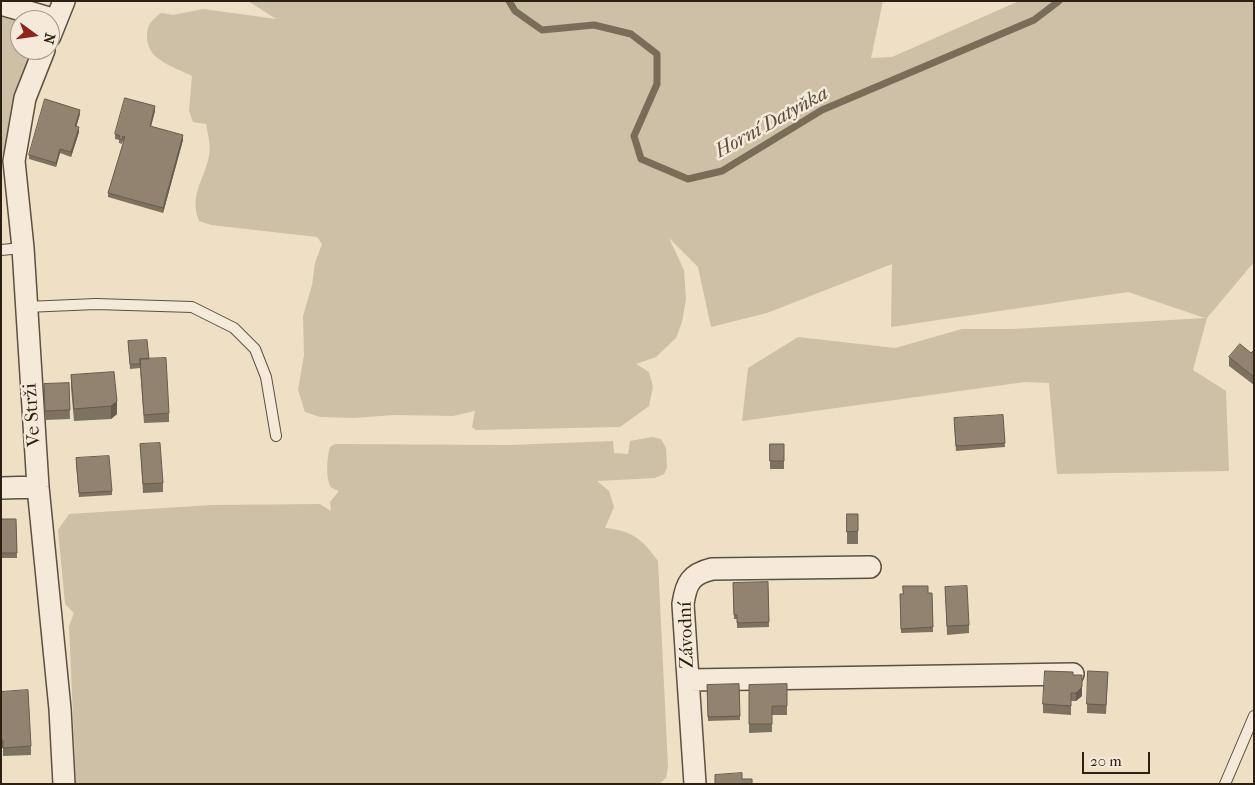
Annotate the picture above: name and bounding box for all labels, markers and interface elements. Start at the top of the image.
north arrow [10,10,60,60]
text: N [40,31,59,46]
water label: Horní Datyňka [711,82,833,164]
street label: Ve Strži [19,383,47,447]
street label: Závodní [674,601,700,669]
scale bar [1085,742,1152,774]
text: 20 m [1090,752,1122,770]

